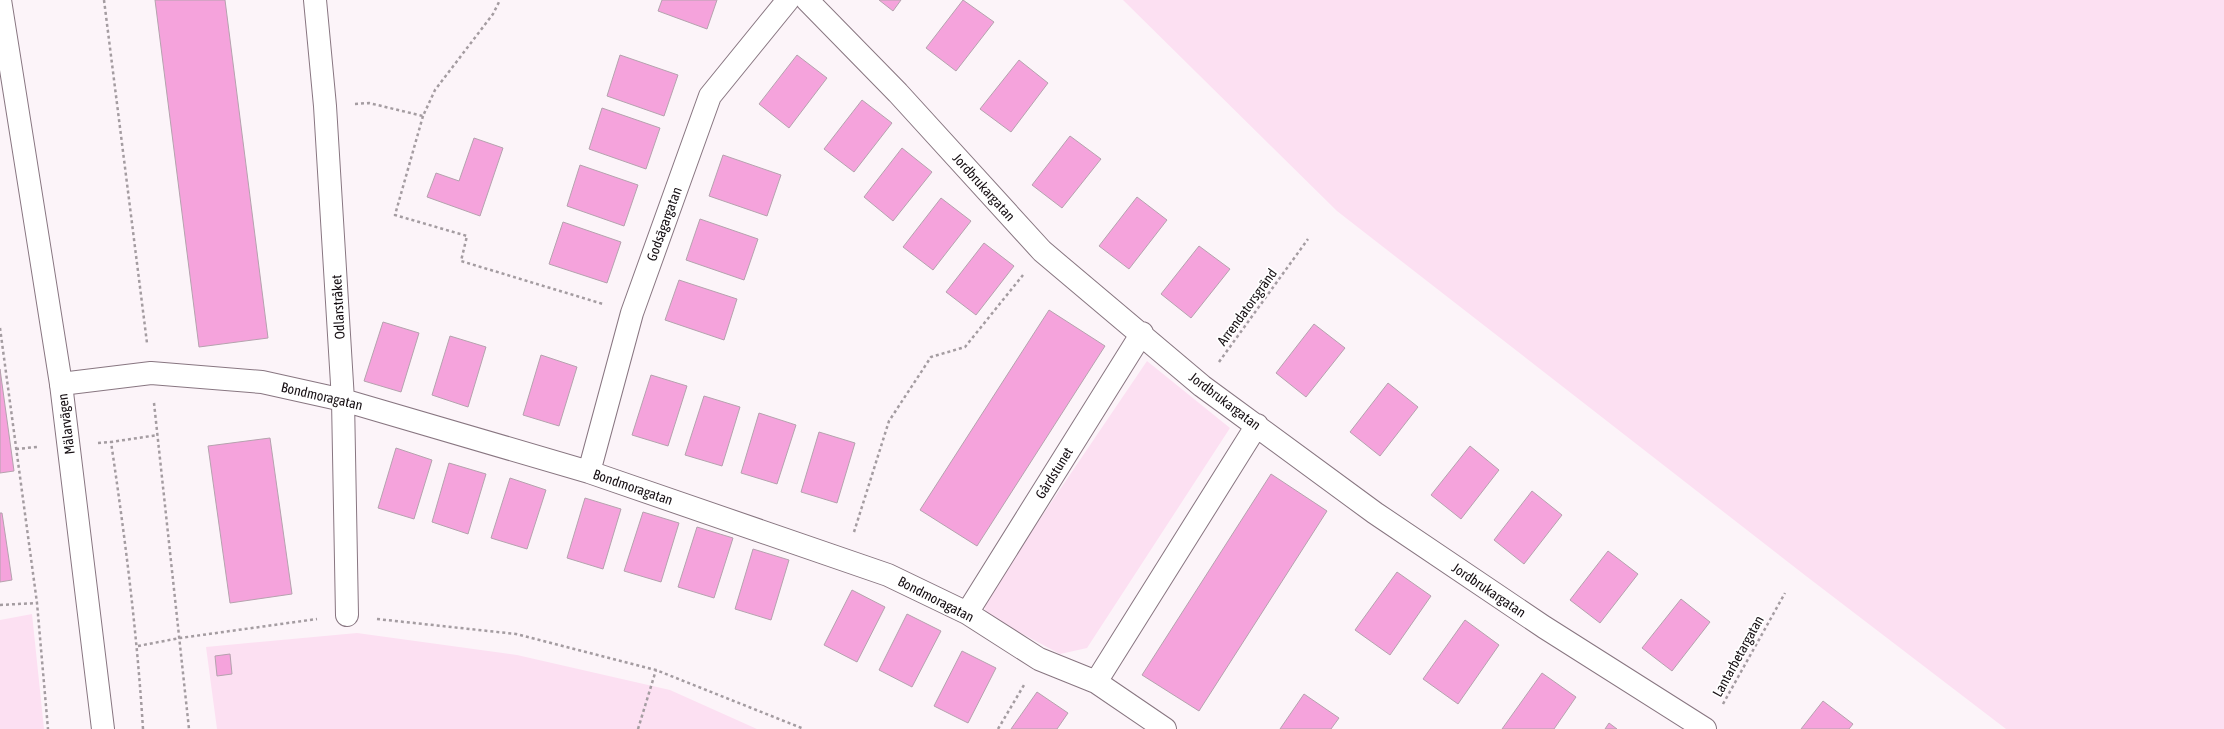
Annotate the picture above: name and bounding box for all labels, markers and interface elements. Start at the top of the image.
street label: Jordbrukargatan [950,150,1018,224]
street label: Godsägargatan [643,185,685,263]
street label: Arrendatorsgränd [1214,266,1280,348]
street label: Odlarstråket [328,274,348,340]
street label: Jordbrukargatan [1186,369,1264,433]
street label: Bondmoragatan [280,379,364,413]
street label: Mälarvägen [54,393,78,455]
street label: Gårdstunet [1032,444,1076,502]
street label: Bondmoragatan [591,466,675,508]
street label: Jordbrukargatan [1449,560,1529,620]
street label: Bondmoragatan [895,573,977,625]
street label: Lantarbetargatan [1709,613,1767,699]

